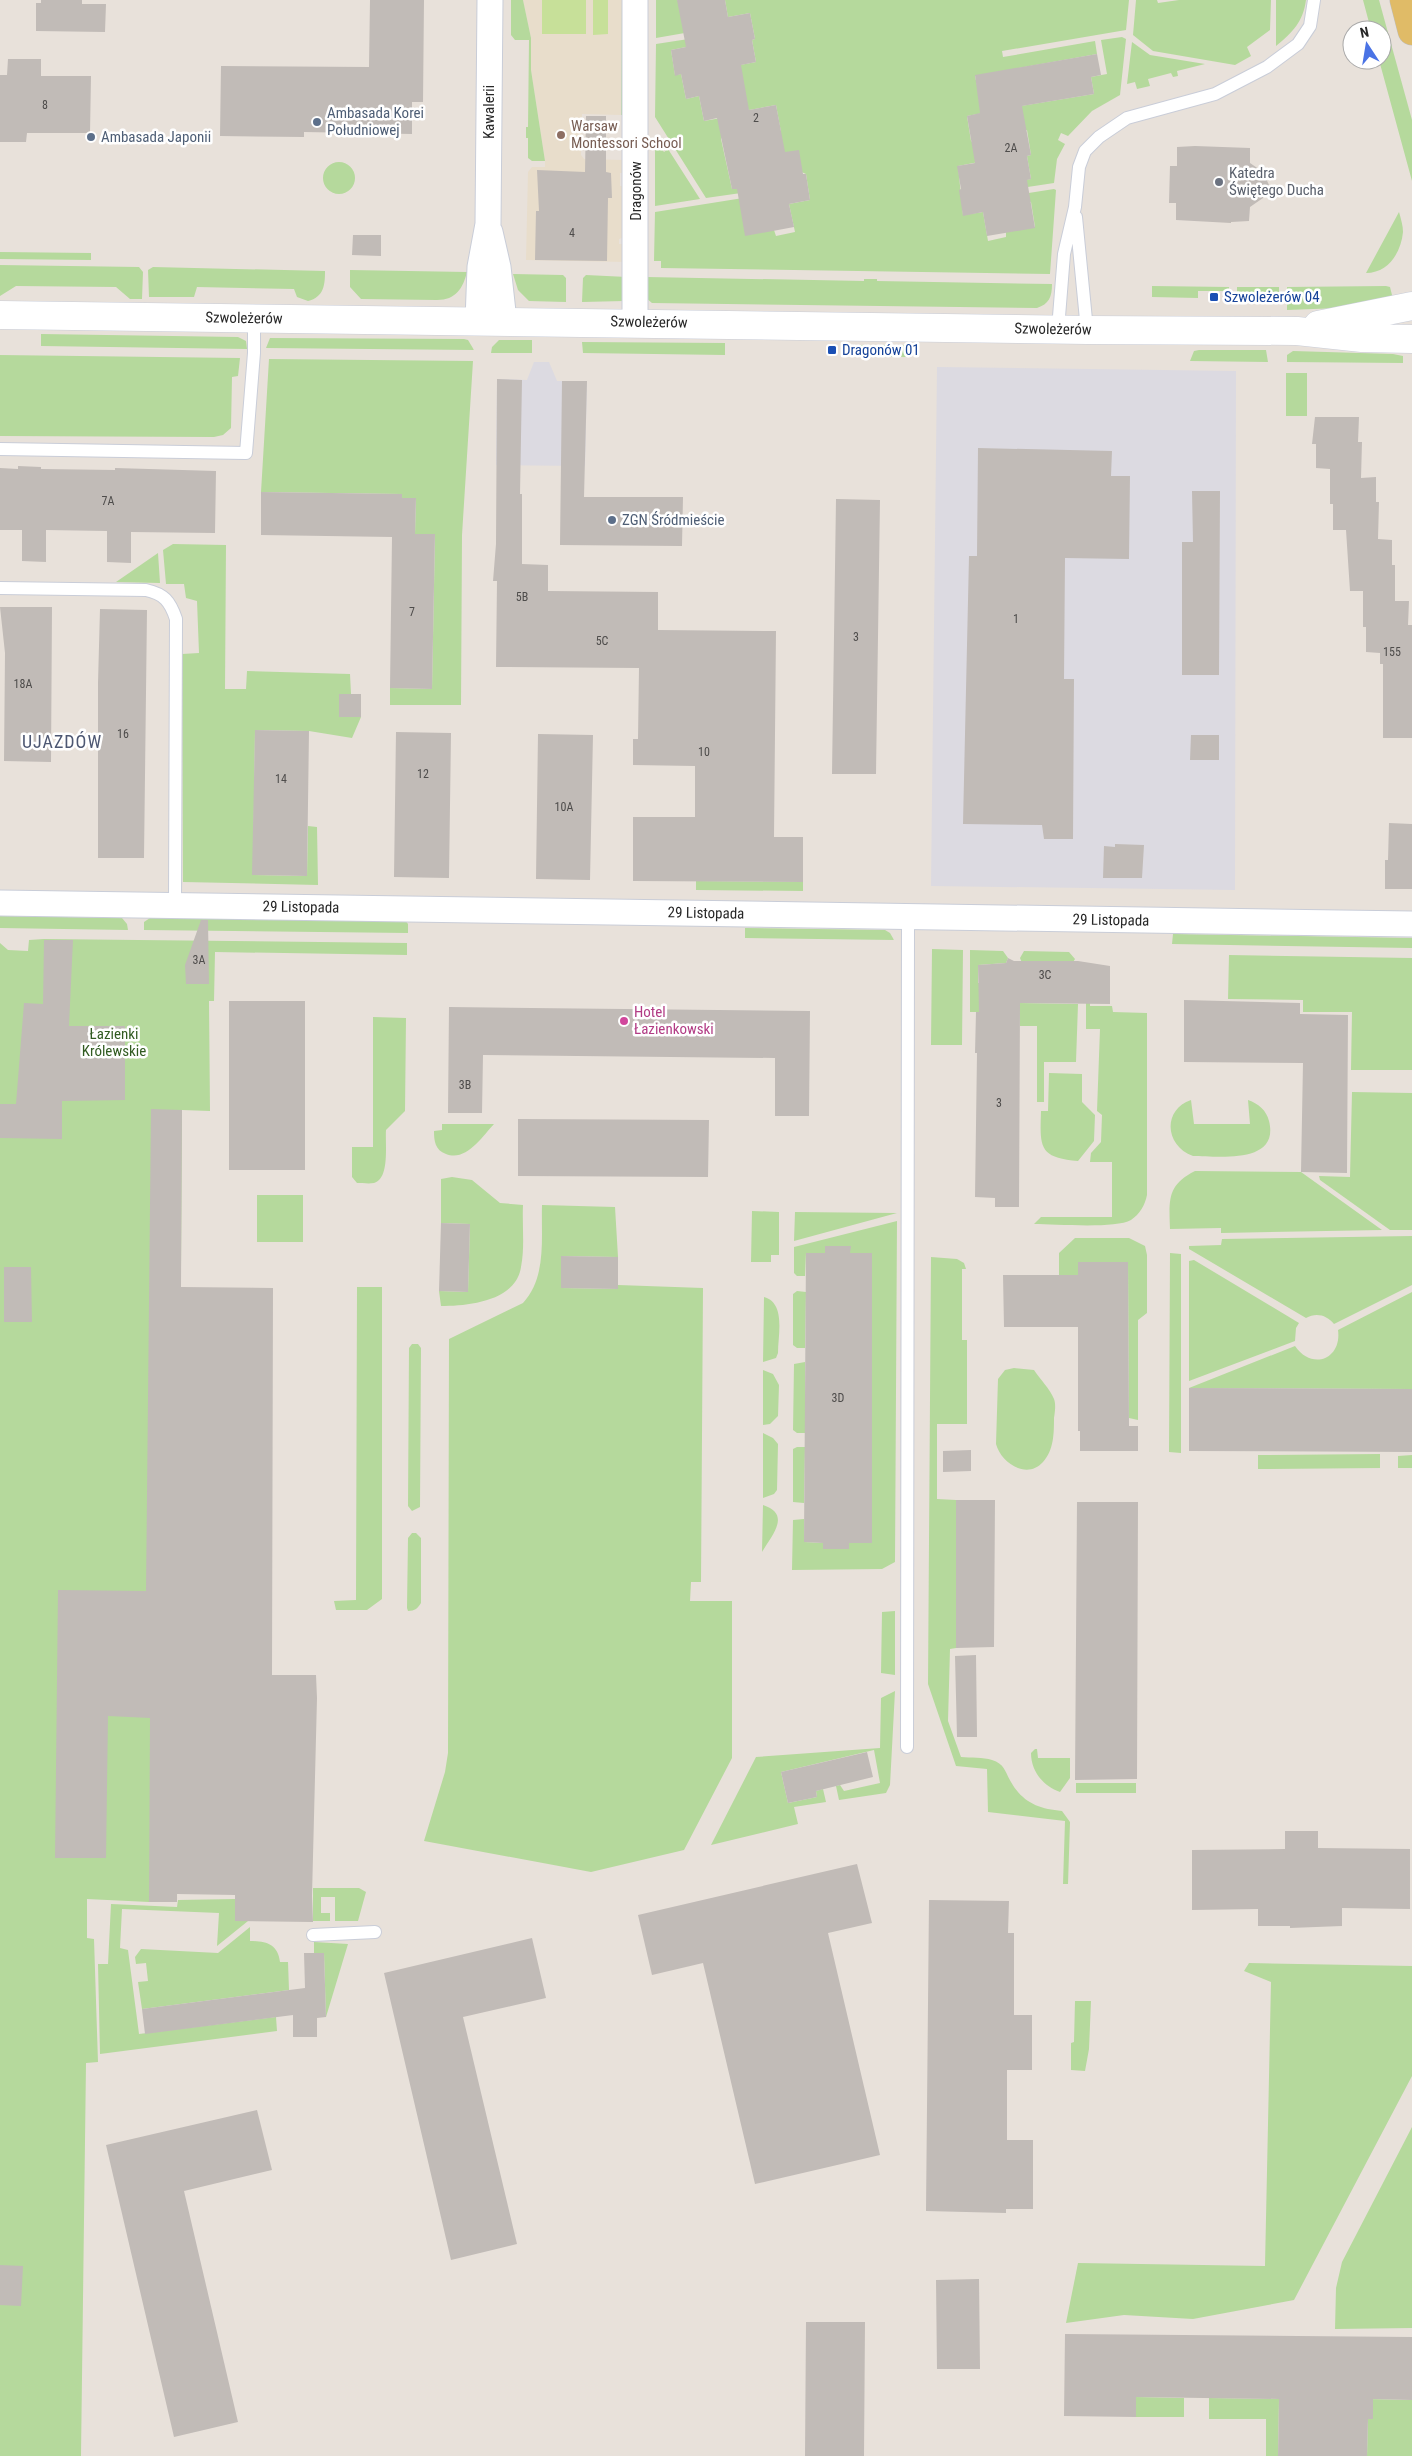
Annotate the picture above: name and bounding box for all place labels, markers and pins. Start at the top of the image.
place label: Ambasada Korei Południowej [327,104,424,139]
marker: Ambasada Korei Południowej [311,116,323,128]
place label: Warsaw Montessori School [571,117,682,152]
place label: Ambasada Japonii [101,128,211,146]
marker: Warsaw Montessori School [555,129,567,141]
marker: Ambasada Japonii [85,131,97,143]
place label: Katedra Świętego Ducha [1229,164,1324,199]
marker: Katedra Świętego Ducha [1213,176,1225,188]
place label: Szwoleżerów 04 [1224,288,1320,306]
marker: Szwoleżerów 04 [1208,291,1220,303]
place label: Dragonów 01 [842,341,920,359]
marker: Dragonów 01 [826,344,838,356]
place label: ZGN Śródmieście [622,511,724,529]
marker: ZGN Śródmieście [606,514,618,526]
place label: Hotel Łazienkowski [634,1003,714,1038]
marker: Hotel Łazienkowski [618,1015,630,1027]

